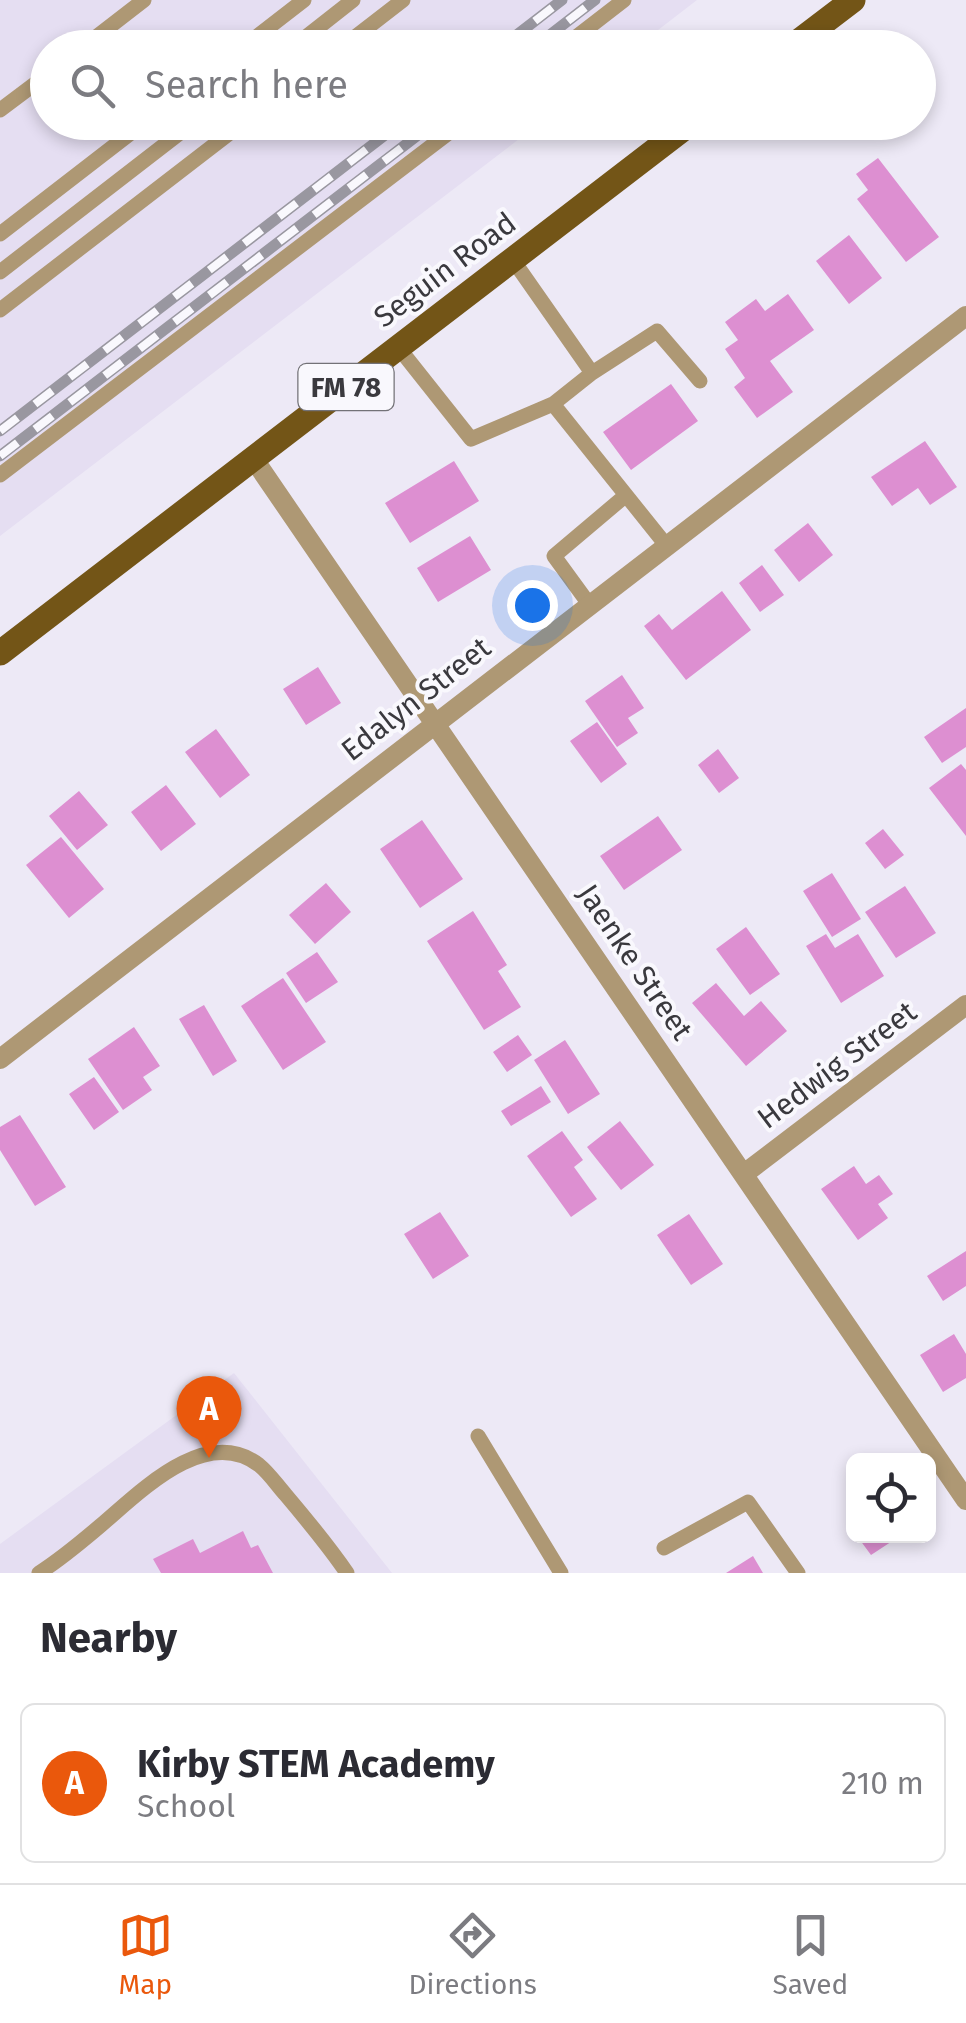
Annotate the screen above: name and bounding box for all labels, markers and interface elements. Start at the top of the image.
search box [30,30,936,140]
icon: search [65,58,120,113]
text: Search here [145,62,348,108]
street label: Seguin Road [367,205,523,335]
road number: FM 78 [298,364,394,410]
your location [507,580,558,631]
street label: Edalyn Street [334,629,498,768]
street label: Jaenke Street [570,877,700,1047]
street label: Hedwig Street [750,993,924,1136]
pin: A [176,1376,242,1458]
map controls [846,1453,936,1543]
button: locate [846,1453,936,1543]
text: Nearby [40,1613,177,1663]
text: Kirby STEM Academy [137,1741,495,1787]
text: A [65,1764,84,1802]
text: 210 m [841,1764,924,1802]
text: School [137,1787,235,1825]
tab: Map [118,1908,173,2001]
tab: Directions [408,1908,537,2001]
tab: Saved [772,1908,848,2001]

